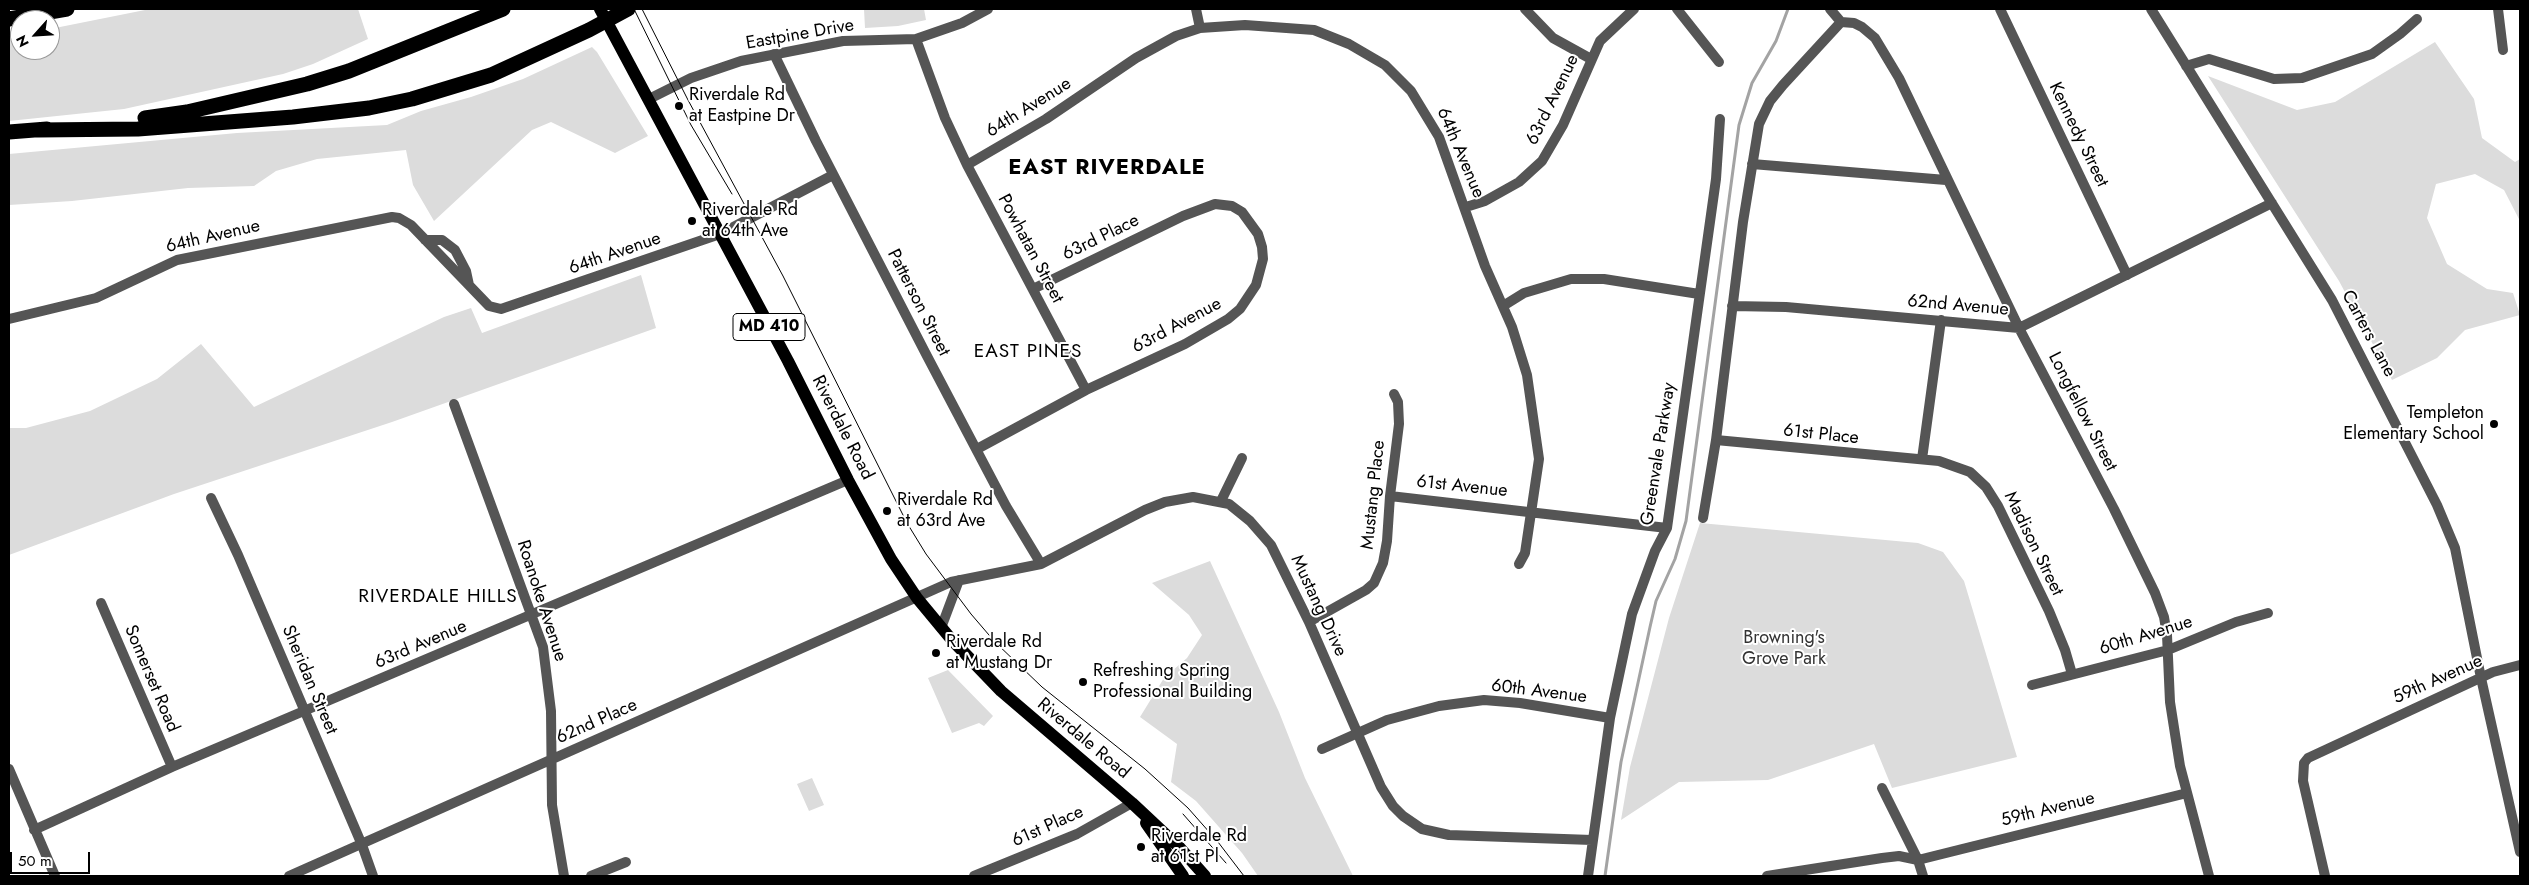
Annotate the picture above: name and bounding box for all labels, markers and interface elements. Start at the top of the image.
north arrow [10,10,60,60]
street label: Eastpine Drive [744,15,856,55]
text: N [11,32,34,51]
street label: 63rd Avenue [1522,51,1584,149]
street label: 64th Avenue [983,73,1075,143]
street label: Kennedy Street [2043,79,2113,191]
place label: Riverdale Rd at Eastpine Dr [689,85,795,128]
marker: Riverdale Rd at Eastpine Dr [673,100,685,112]
street label: 64th Avenue [1431,105,1489,201]
district label: EAST RIVERDALE [1006,156,1208,182]
street label: Powhatan Street [992,191,1068,307]
place label: Riverdale Rd at 64th Ave [702,200,798,242]
street label: 63rd Place [1059,210,1143,266]
marker: Riverdale Rd at 64th Ave [686,215,698,227]
street label: 64th Avenue [164,216,262,258]
street label: 64th Avenue [566,228,664,280]
street label: Patterson Street [882,246,954,360]
street label: Carters Lane [2336,287,2400,381]
street label: 62nd Avenue [1906,291,2010,321]
street label: 63rd Avenue [1129,293,1225,359]
road number: MD 410 [733,314,805,341]
district label: EAST PINES [972,341,1084,363]
street label: Longfellow Street [2043,349,2121,475]
street label: Riverdale Road [806,372,878,484]
street label: Greenvale Parkway [1637,381,1681,527]
place label: Templeton Elementary School [2343,403,2484,446]
marker: Templeton Elementary School [2488,418,2500,430]
street label: 61st Place [1782,420,1860,450]
street label: Mustang Place [1358,439,1390,551]
street label: 61st Avenue [1415,471,1509,503]
street label: Madison Street [1999,488,2067,600]
place label: Riverdale Rd at 63rd Ave [897,490,993,532]
marker: Riverdale Rd at 63rd Ave [881,505,893,517]
street label: Roanoke Avenue [511,538,571,664]
street label: Mustang Drive [1285,552,1351,660]
district label: RIVERDALE HILLS [356,586,520,608]
street label: 60th Avenue [2097,612,2195,660]
street label: 63rd Avenue [372,616,470,674]
street label: Somerset Road [119,622,183,736]
street label: Sheridan Street [276,622,342,738]
park label: Browning's Grove Park [1742,628,1826,670]
place label: Riverdale Rd at Mustang Dr [946,632,1052,674]
marker: Riverdale Rd at Mustang Dr [930,647,942,659]
street label: 59th Avenue [2390,651,2486,709]
place label: Refreshing Spring Professional Building [1093,661,1252,704]
street label: 60th Avenue [1490,675,1588,709]
marker: Refreshing Spring Professional Building [1077,676,1089,688]
street label: Riverdale Road [1032,694,1134,784]
street label: 62nd Place [553,695,641,749]
street label: 59th Avenue [1999,788,2097,832]
street label: 61st Place [1009,802,1087,852]
place label: Riverdale Rd at 61st Pl [1151,826,1247,869]
marker: Riverdale Rd at 61st Pl [1135,841,1147,853]
scale bar [12,842,92,874]
text: 50 m [18,850,52,872]

